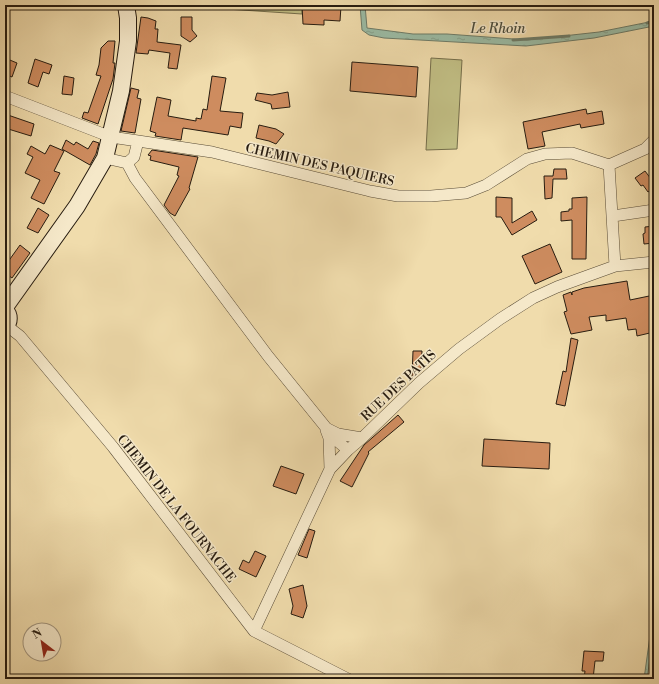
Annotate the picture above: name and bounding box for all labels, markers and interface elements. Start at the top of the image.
water label: Le Rhoin [470,20,526,38]
street label: CHEMIN DES PAQUIERS [244,140,396,190]
street label: RUE DES PATIS [358,347,440,425]
street label: CHEMIN DE LA FOURNACHE [113,431,239,586]
north arrow [22,622,62,662]
text: N [30,626,45,643]

